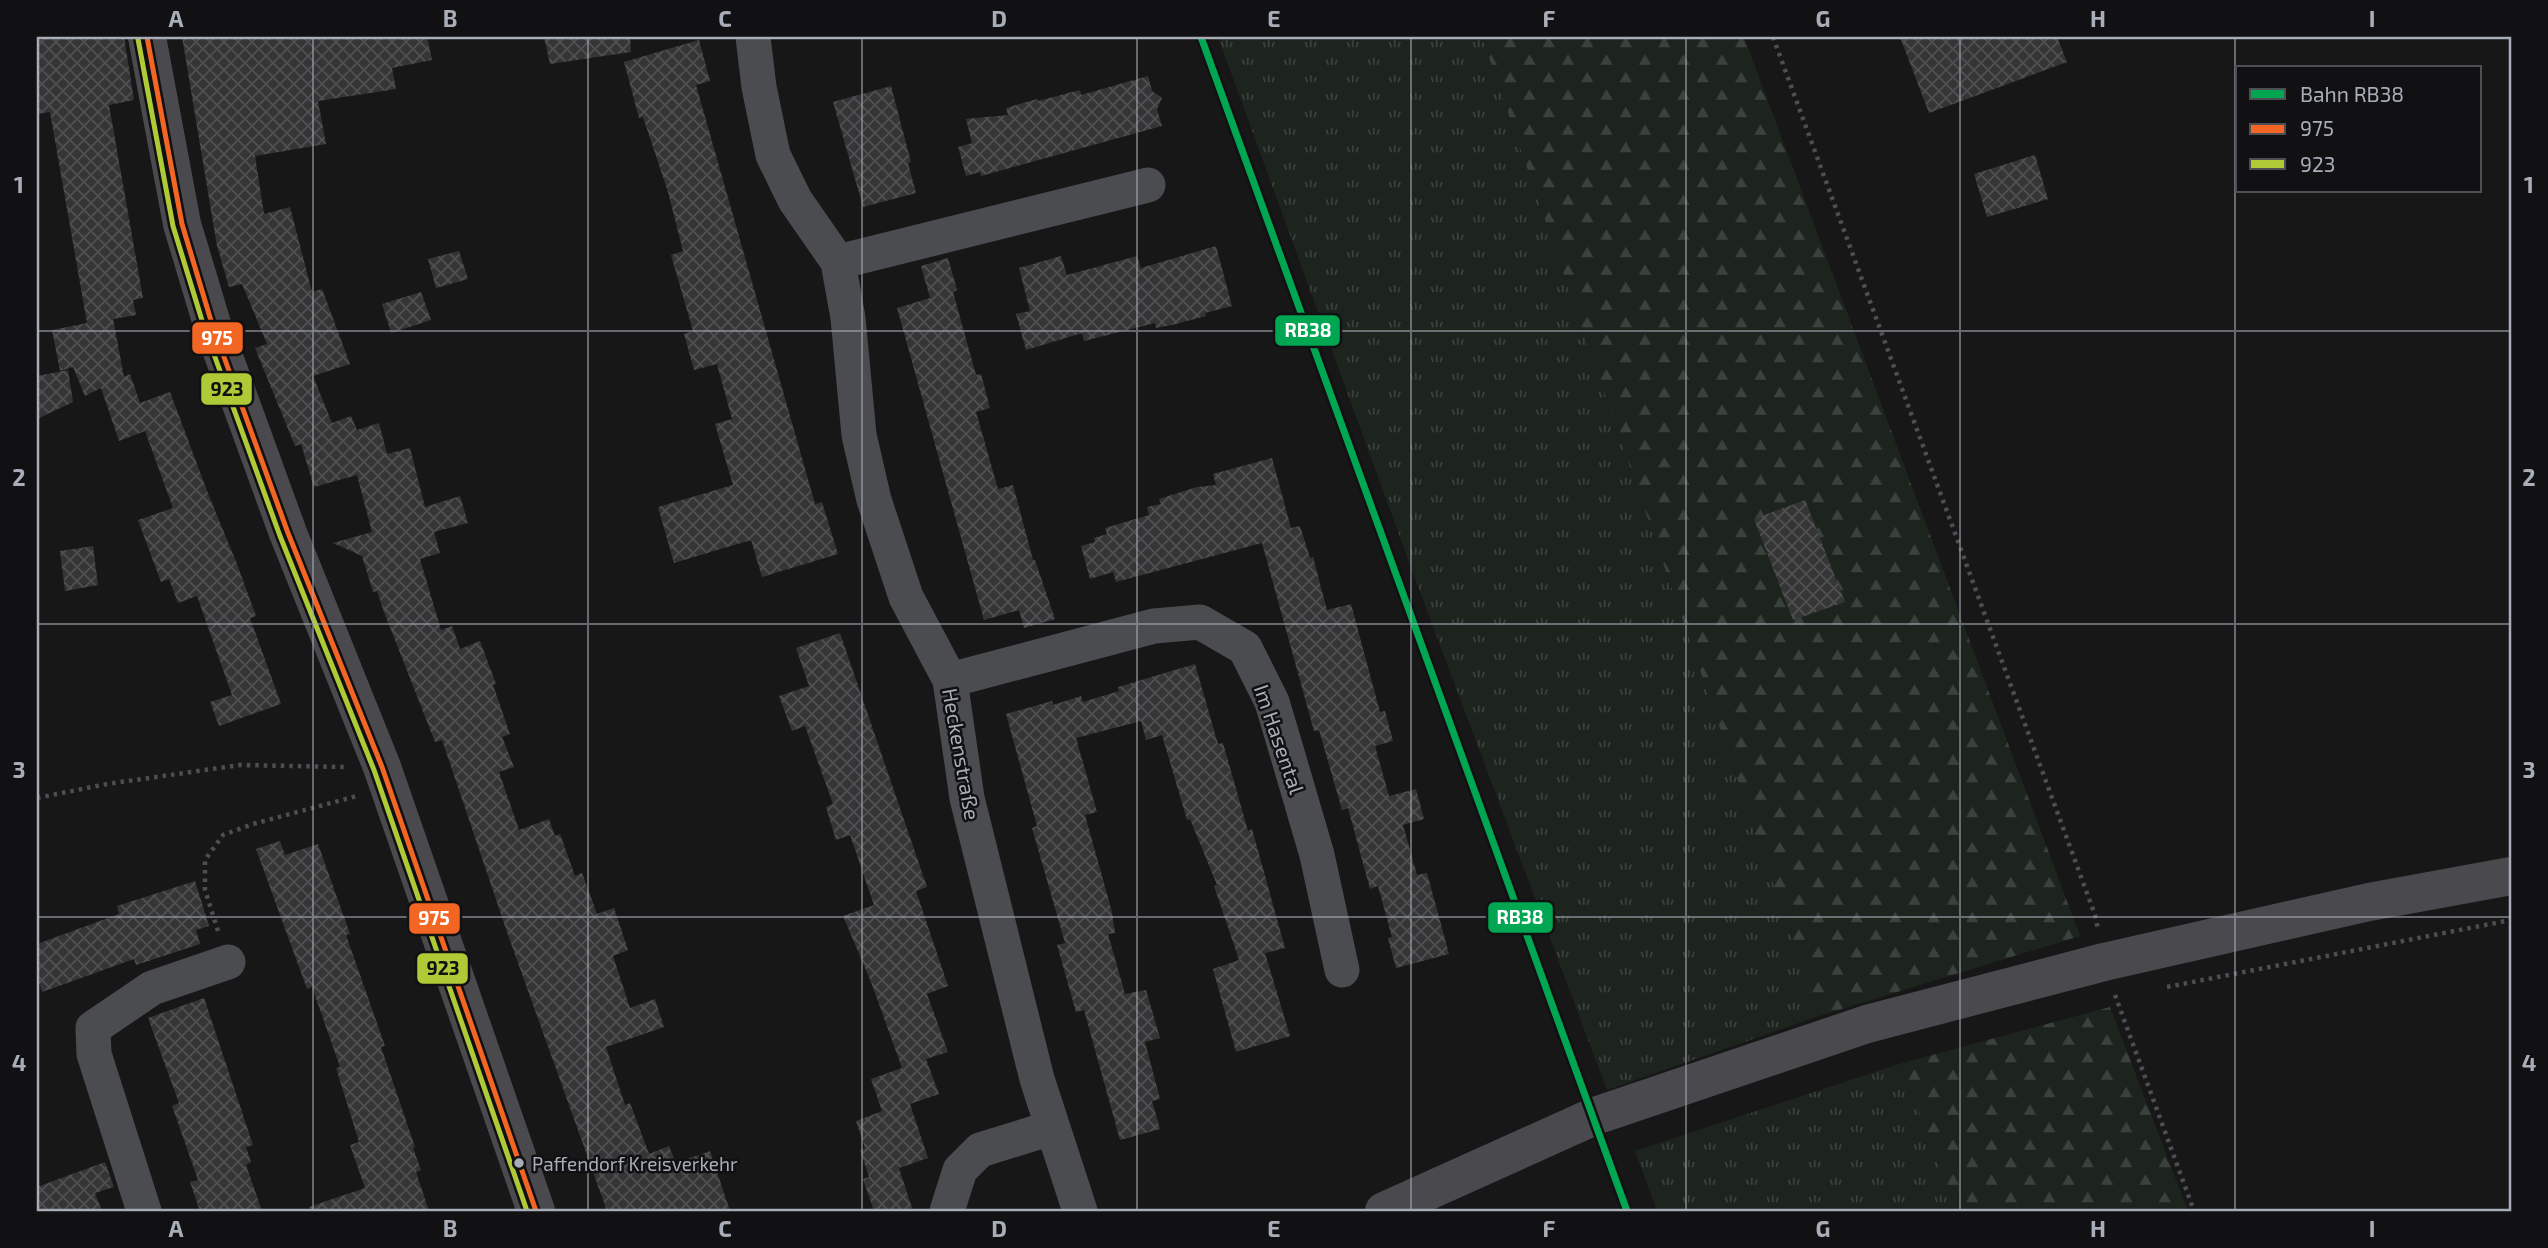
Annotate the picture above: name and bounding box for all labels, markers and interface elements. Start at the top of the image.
text: A [168,4,184,32]
text: B [443,4,457,32]
text: C [718,4,732,32]
text: D [991,4,1007,32]
text: E [1267,4,1281,32]
text: F [1543,4,1556,32]
text: G [1816,4,1830,32]
text: H [2090,4,2106,32]
text: I [2369,4,2375,32]
legend [2236,66,2482,192]
text: Bahn RB38 [2300,81,2404,106]
text: 975 [2300,115,2334,140]
text: 923 [2300,151,2336,176]
text: 1 [14,170,24,198]
text: 1 [2524,170,2534,198]
line badge: RB38 [1274,314,1341,347]
text: RB38 [1284,318,1332,341]
line badge: 975 [191,321,244,355]
text: 975 [201,326,233,349]
line badge: 923 [200,372,253,406]
text: 923 [210,377,244,400]
text: 2 [12,463,26,491]
text: 2 [2522,463,2536,491]
street label: Im Hasental [1250,681,1311,798]
street label: Heckenstraße [938,686,986,822]
text: 3 [12,755,26,783]
text: 3 [2522,755,2536,783]
line badge: RB38 [1487,901,1554,934]
line badge: 975 [408,902,461,935]
text: RB38 [1496,905,1544,928]
text: 975 [418,906,450,929]
line badge: 923 [416,952,469,985]
text: 923 [426,956,460,979]
text: 4 [12,1048,26,1076]
text: 4 [2522,1048,2536,1076]
place label: Paffendorf Kreisverkehr [532,1152,738,1175]
marker: Paffendorf Kreisverkehr [512,1156,526,1170]
text: A [168,1214,184,1242]
text: B [443,1214,457,1242]
text: C [718,1214,732,1242]
text: D [991,1214,1007,1242]
text: E [1267,1214,1281,1242]
text: F [1543,1214,1556,1242]
text: G [1816,1214,1830,1242]
text: H [2090,1214,2106,1242]
text: I [2369,1214,2375,1242]

